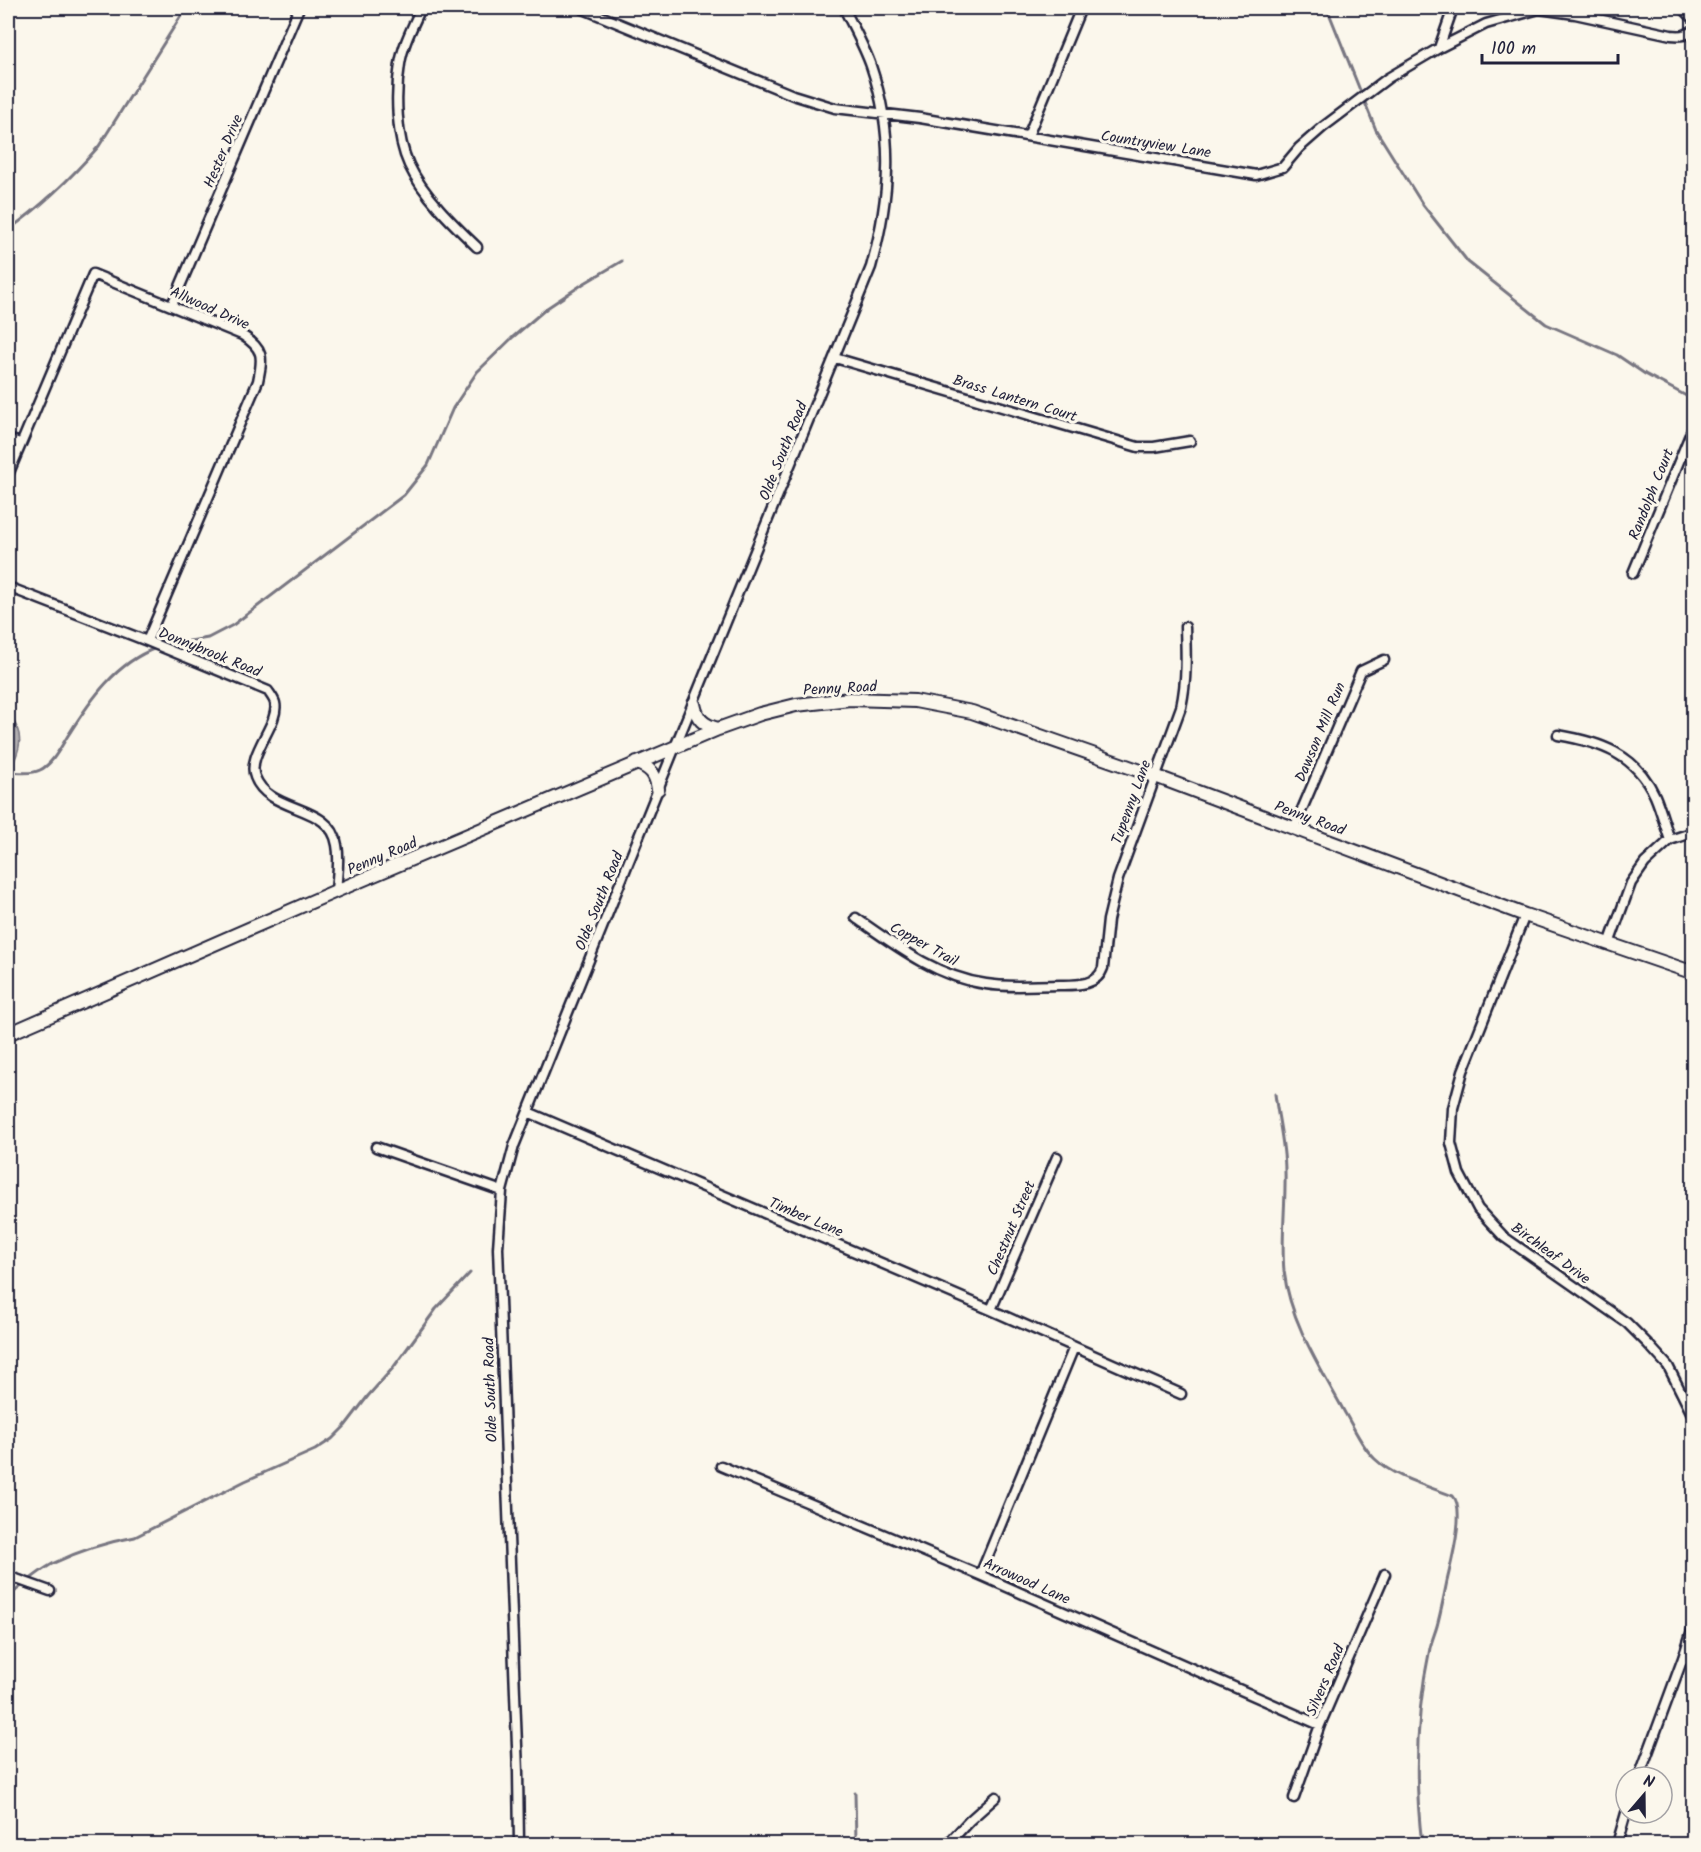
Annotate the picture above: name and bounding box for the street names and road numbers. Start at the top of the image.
street label: Hester Drive [198,111,250,192]
street label: Countryview Lane [1099,124,1213,166]
street label: Allwood Drive [166,281,253,337]
street label: Brass Lantern Court [950,369,1080,429]
street label: Olde South Road [753,398,815,505]
street label: Randolph Court [1623,445,1681,544]
street label: Donnybrook Road [155,621,265,685]
street label: Penny Road [802,675,878,703]
street label: Dawson Mill Run [1289,679,1353,786]
street label: Tupenny Lane [1106,757,1158,848]
street label: Penny Road [1271,795,1349,843]
street label: Penny Road [344,831,422,882]
street label: Olde South Road [569,848,631,955]
street label: Copper Trail [885,916,962,974]
street label: Chestnut Street [981,1177,1043,1280]
street label: Timber Lane [765,1191,847,1245]
street label: Birchleaf Drive [1506,1217,1595,1291]
street label: Olde South Road [477,1337,505,1443]
street label: Arrowood Lane [979,1552,1074,1612]
street label: Silvers Road [1300,1640,1352,1720]

